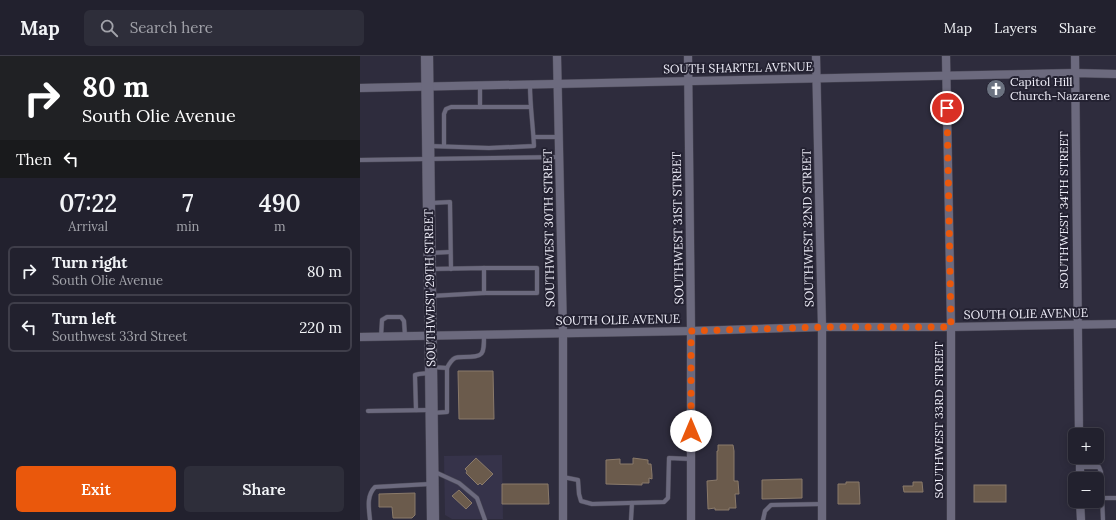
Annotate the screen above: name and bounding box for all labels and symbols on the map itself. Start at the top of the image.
street label: SOUTH SHARTEL AVENUE [663,59,813,76]
place label: Capitol Hill Church-Nazarene [1010,74,1111,103]
church icon: Capitol Hill Church-Nazarene [985,78,1007,100]
pin [930,91,964,125]
street label: SOUTHWEST 34TH STREET [1056,131,1071,289]
street label: SOUTHWEST 30TH STREET [540,148,557,307]
street label: SOUTHWEST 32ND STREET [799,148,816,307]
street label: SOUTHWEST 31ST STREET [669,151,686,304]
street label: SOUTHWEST 29TH STREET [421,209,438,367]
street label: SOUTH OLIE AVENUE [964,305,1088,322]
street label: SOUTH OLIE AVENUE [556,311,680,328]
street label: SOUTHWEST 33RD STREET [931,341,946,499]
position arrow [670,410,712,452]

